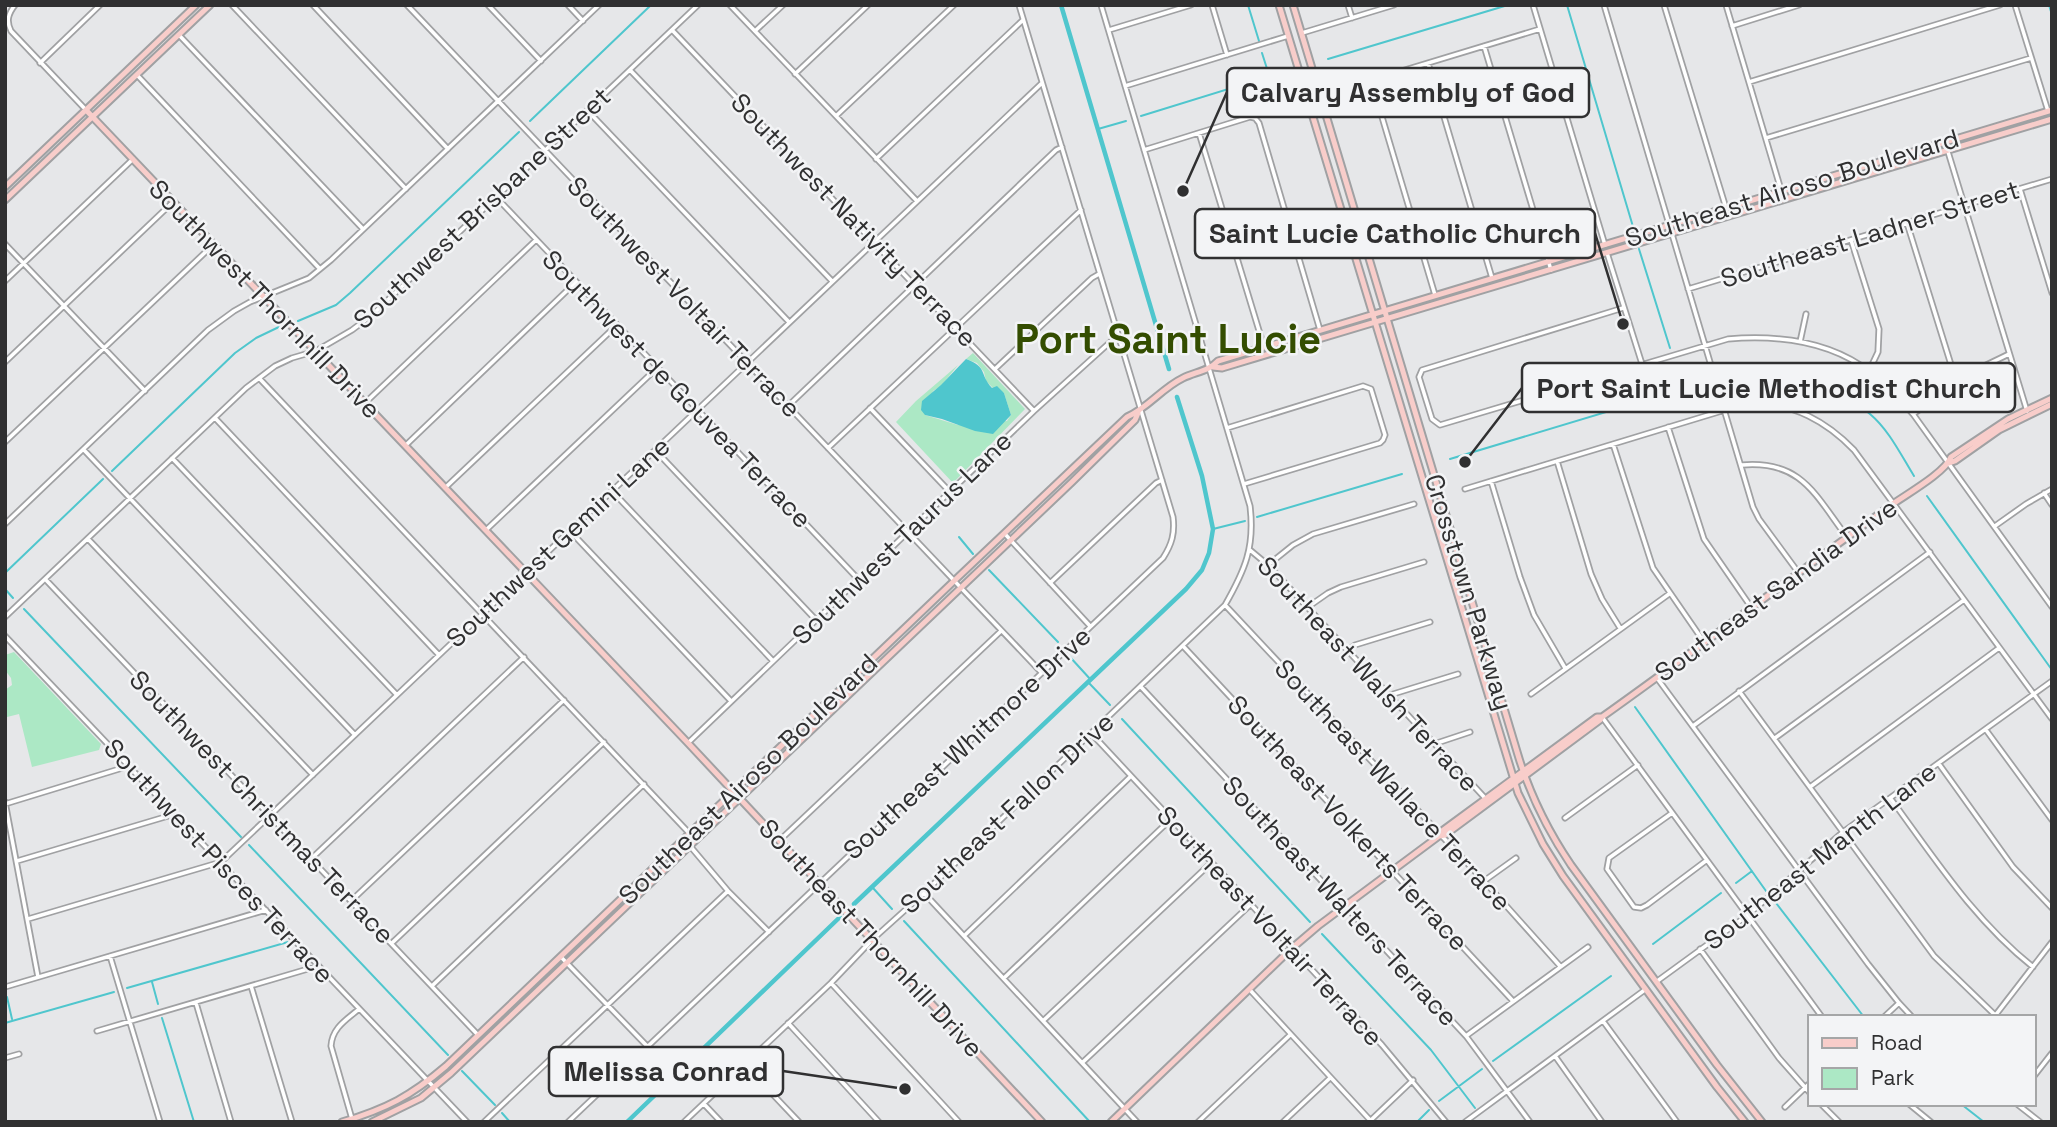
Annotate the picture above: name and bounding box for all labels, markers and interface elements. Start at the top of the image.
callout: Calvary Assembly of God [1227,68,1589,117]
text: Calvary Assembly of God [1241,74,1575,110]
street label: Southwest Brisbane Street [346,80,618,336]
street label: Southwest Nativity Terrace [724,86,984,354]
street label: Southeast Airoso Boulevard [1621,121,1963,255]
street label: Southwest Voltair Terrace [560,169,808,425]
street label: Southwest Thornhill Drive [142,172,388,426]
street label: Southeast Ladner Street [1716,172,2024,296]
callout: Saint Lucie Catholic Church [1195,209,1595,258]
text: Saint Lucie Catholic Church [1209,215,1581,251]
street label: Southwest de Gouvea Terrace [535,243,819,535]
district label: Port Saint Lucie [1015,314,1321,365]
callout: Port Saint Lucie Methodist Church [1522,363,2015,412]
text: Port Saint Lucie Methodist Church [1536,370,2002,406]
street label: Southwest Taurus Lane [785,424,1019,652]
street label: Southwest Gemini Lane [439,429,677,655]
street label: Crosstown Parkway [1417,470,1521,714]
street label: Southeast Sandia Drive [1648,490,1904,690]
street label: Southeast Walsh Terrace [1250,549,1486,799]
street label: Southeast Whitmore Drive [836,619,1098,867]
street label: Southeast Airoso Boulevard [611,646,885,912]
street label: Southeast Wallace Terrace [1267,652,1519,918]
street label: Southwest Christmas Terrace [122,663,402,951]
street label: Southeast Volkerts Terrace [1220,688,1476,958]
street label: Southeast Fallon Drive [893,705,1121,921]
street label: Southwest Pisces Terrace [96,731,342,991]
street label: Southeast Manth Lane [1697,755,1943,957]
street label: Southeast Walters Terrace [1215,768,1465,1034]
street label: Southeast Voltair Terrace [1149,798,1391,1054]
street label: Southeast Thornhill Drive [751,811,991,1065]
legend [1808,1015,2036,1106]
text: Road [1871,1029,1923,1056]
callout: Melissa Conrad [549,1047,783,1096]
text: Melissa Conrad [563,1053,769,1089]
text: Park [1871,1064,1915,1091]

